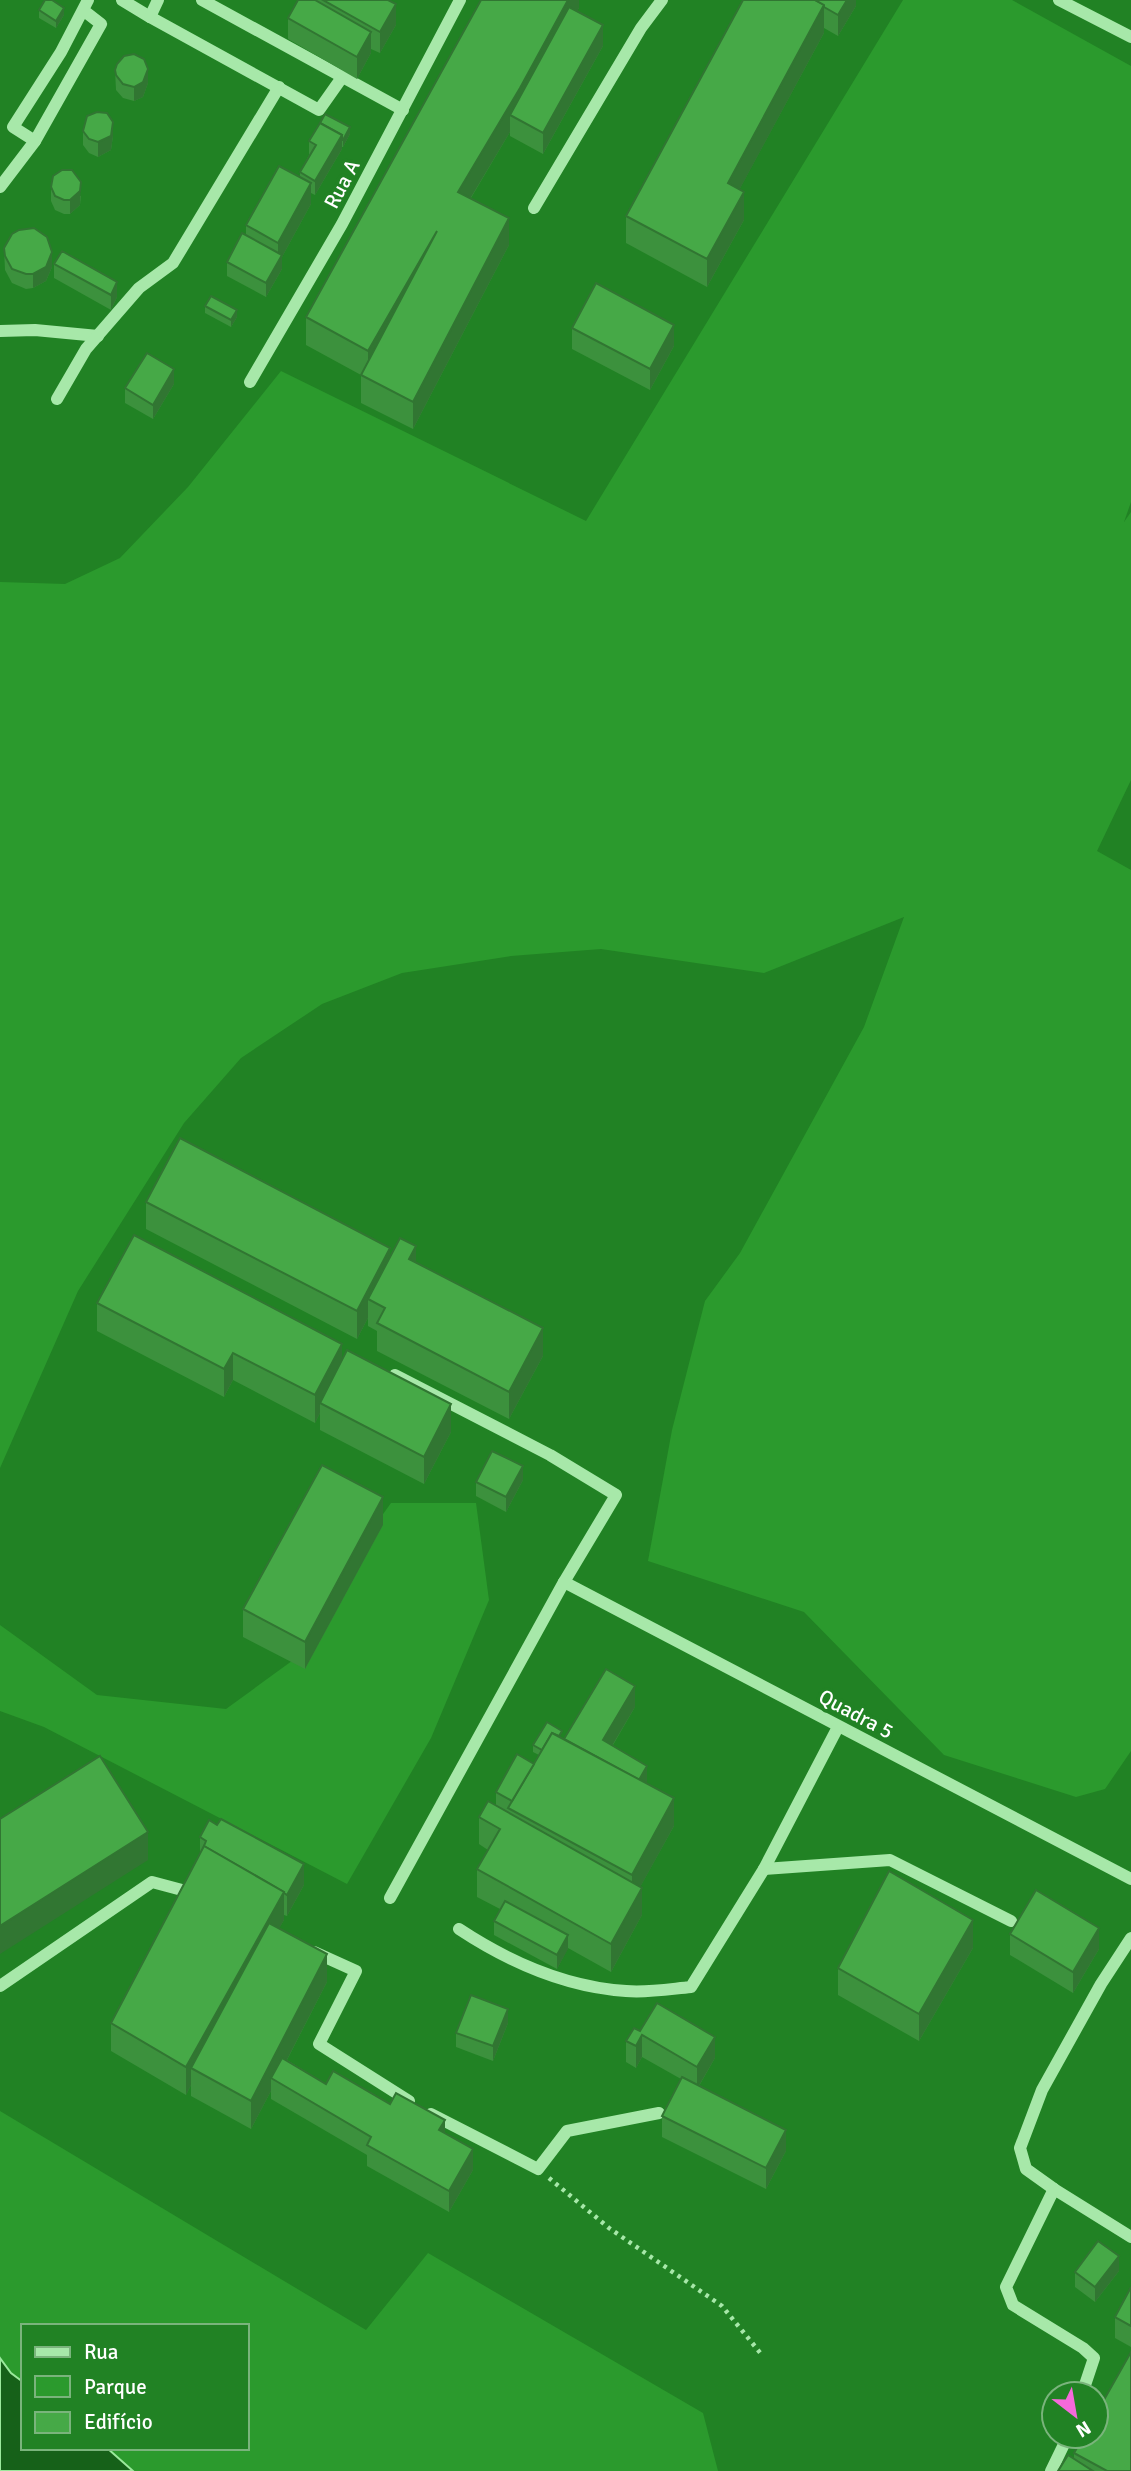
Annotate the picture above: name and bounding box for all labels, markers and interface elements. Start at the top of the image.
street label: Rua A [318,155,366,213]
street label: Quadra 5 [814,1683,898,1745]
legend [21,2324,248,2450]
text: Rua [84,2339,118,2365]
text: Parque [84,2374,147,2400]
north arrow [1040,2380,1110,2450]
text: Edifício [84,2409,153,2435]
text: N [1071,2415,1095,2442]

